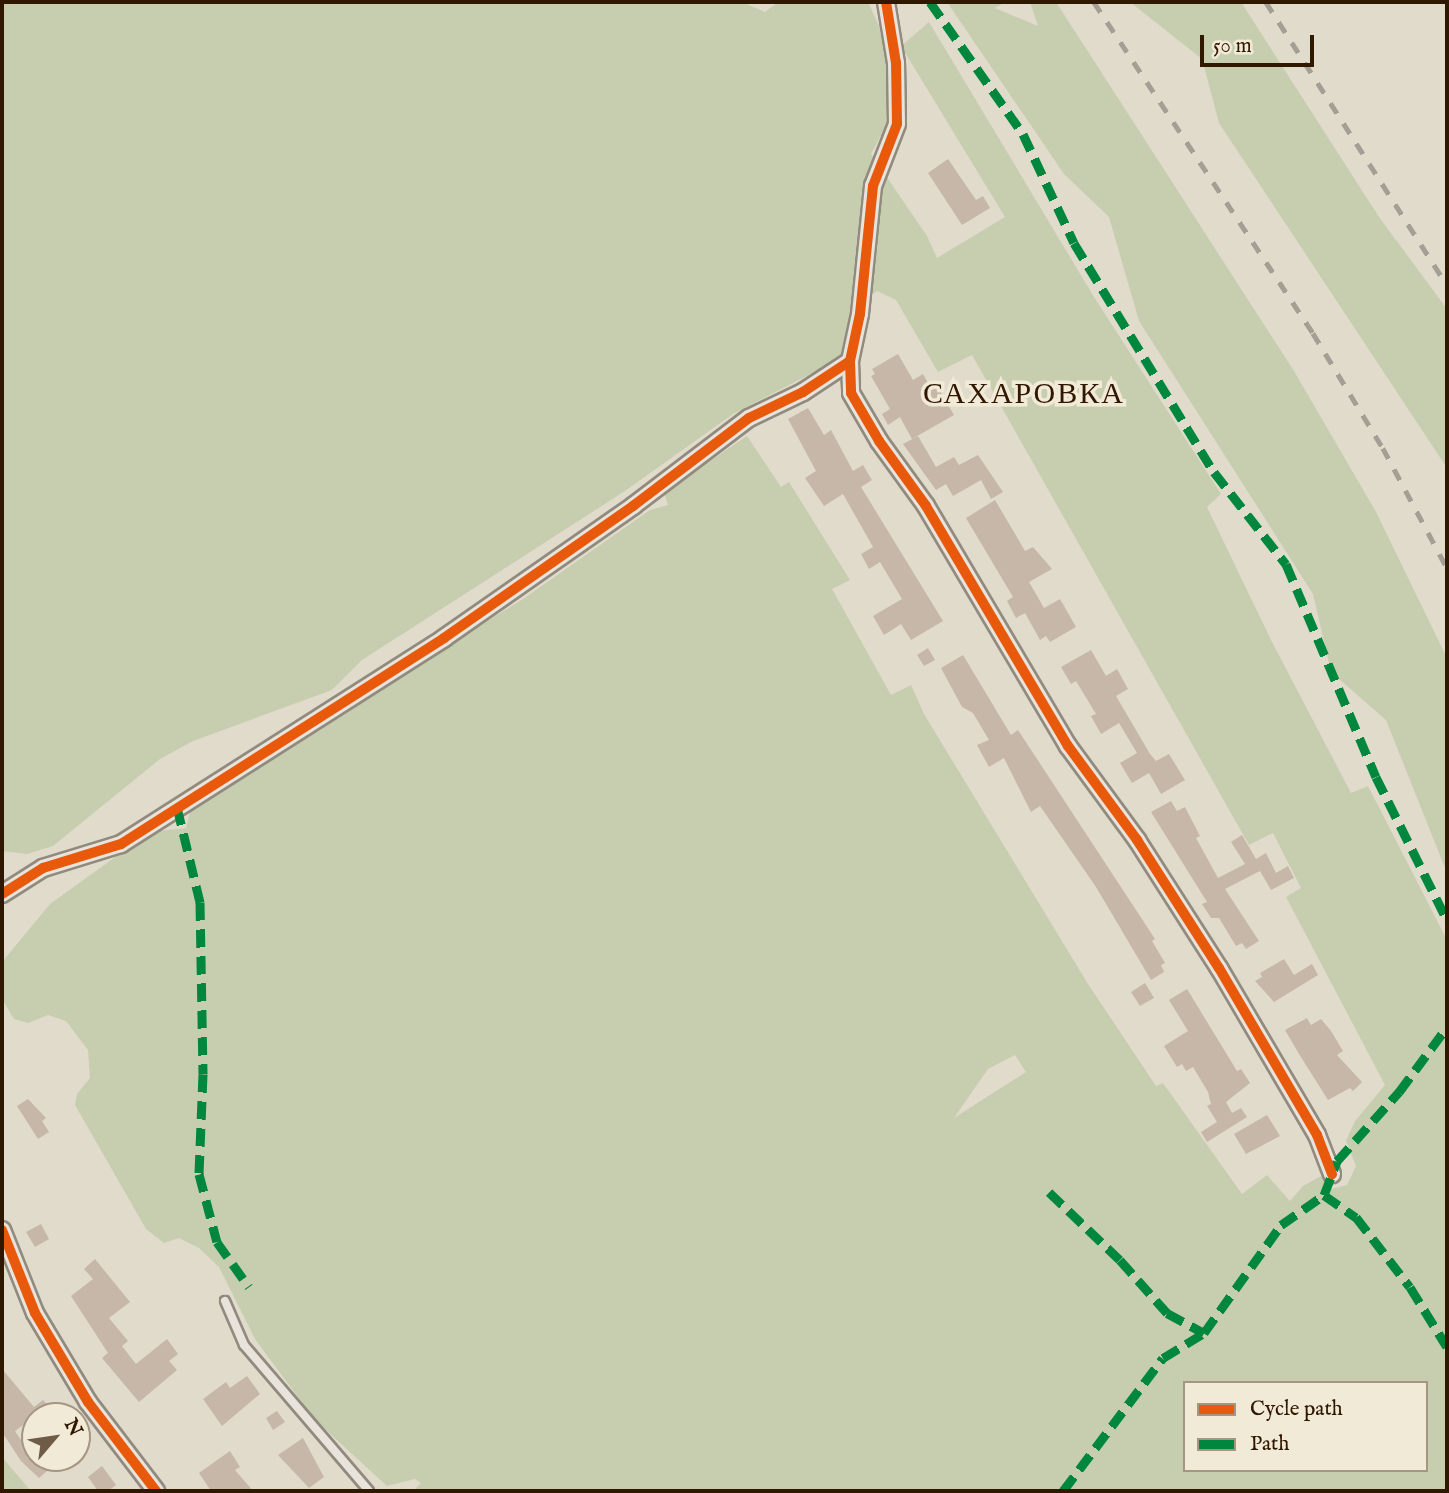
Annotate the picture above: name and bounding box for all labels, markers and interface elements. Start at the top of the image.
scale bar [1204,21,1318,65]
text: 50 m [1213,33,1252,60]
district label: САХАРОВКА [924,377,1124,413]
legend [1183,1381,1428,1472]
text: Cycle path [1250,1396,1343,1423]
north arrow [21,1402,91,1472]
text: N [58,1415,87,1441]
text: Path [1250,1431,1289,1458]

